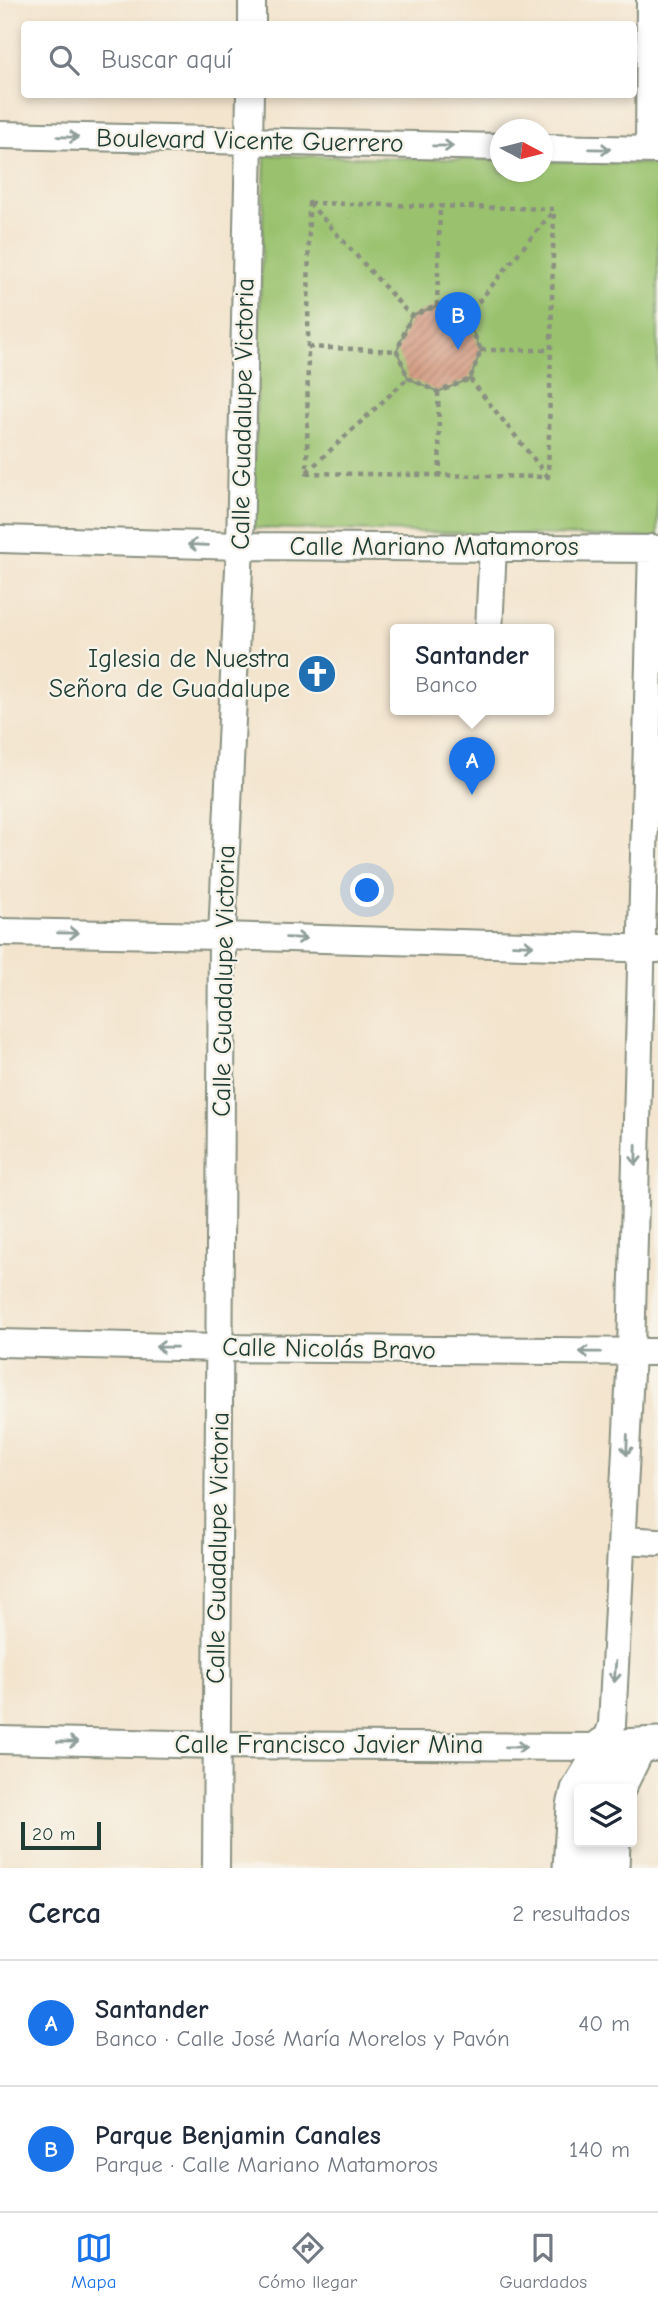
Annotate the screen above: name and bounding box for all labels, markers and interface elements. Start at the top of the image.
search box [21,21,637,98]
icon: search [45,41,83,79]
text: Buscar aquí [101,45,232,75]
north arrow [490,119,553,182]
street label: Boulevard Vicente Guerrero [96,123,404,159]
one-way arrow [56,130,79,144]
one-way arrow [431,139,454,153]
one-way arrow [588,142,611,156]
street label: Calle Guadalupe Victoria [226,278,260,550]
pin: B [435,292,481,350]
street label: Calle Mariano Matamoros [290,532,578,562]
one-way arrow [187,538,210,552]
popup [390,624,554,715]
text: Santander [415,641,529,671]
place label: Iglesia de Nuestra Señora de Guadalupe [49,644,290,704]
church icon: Iglesia de Nuestra Señora de Guadalupe [296,653,338,695]
text: Banco [415,671,477,698]
pin: A [449,737,495,795]
street label: Calle Guadalupe Victoria [207,845,241,1117]
your location [350,873,384,907]
one-way arrow [56,926,79,940]
one-way arrow [284,931,307,945]
one-way arrow [511,938,534,952]
one-way arrow [630,1144,643,1167]
street label: Calle Nicolás Bravo [222,1332,436,1366]
one-way arrow [155,1340,178,1353]
one-way arrow [579,1345,602,1359]
street label: Calle Guadalupe Victoria [201,1412,235,1684]
one-way arrow [621,1433,634,1456]
one-way arrow [608,1660,621,1683]
street label: Calle Francisco Javier Mina [175,1730,483,1760]
one-way arrow [56,1735,79,1748]
one-way arrow [504,1740,527,1754]
map controls [574,1784,637,1847]
button: layers [574,1784,637,1847]
scale bar [21,1819,102,1851]
text: 20 m [32,1823,76,1845]
text: Cerca [28,1896,101,1931]
text: 2 resultados [512,1900,630,1927]
text: Santander [95,1995,209,2025]
text: A [45,2010,57,2037]
text: 40 m [578,2010,630,2037]
text: Banco · Calle José María Morelos y Pavón [95,2025,510,2052]
text: Parque Benjamin Canales [95,2121,381,2151]
text: B [44,2136,58,2163]
text: 140 m [569,2136,630,2163]
text: Parque · Calle Mariano Matamoros [95,2151,438,2178]
tab: Mapa [71,2229,117,2293]
tab: Cómo llegar [258,2229,357,2293]
tab: Guardados [499,2229,587,2293]

